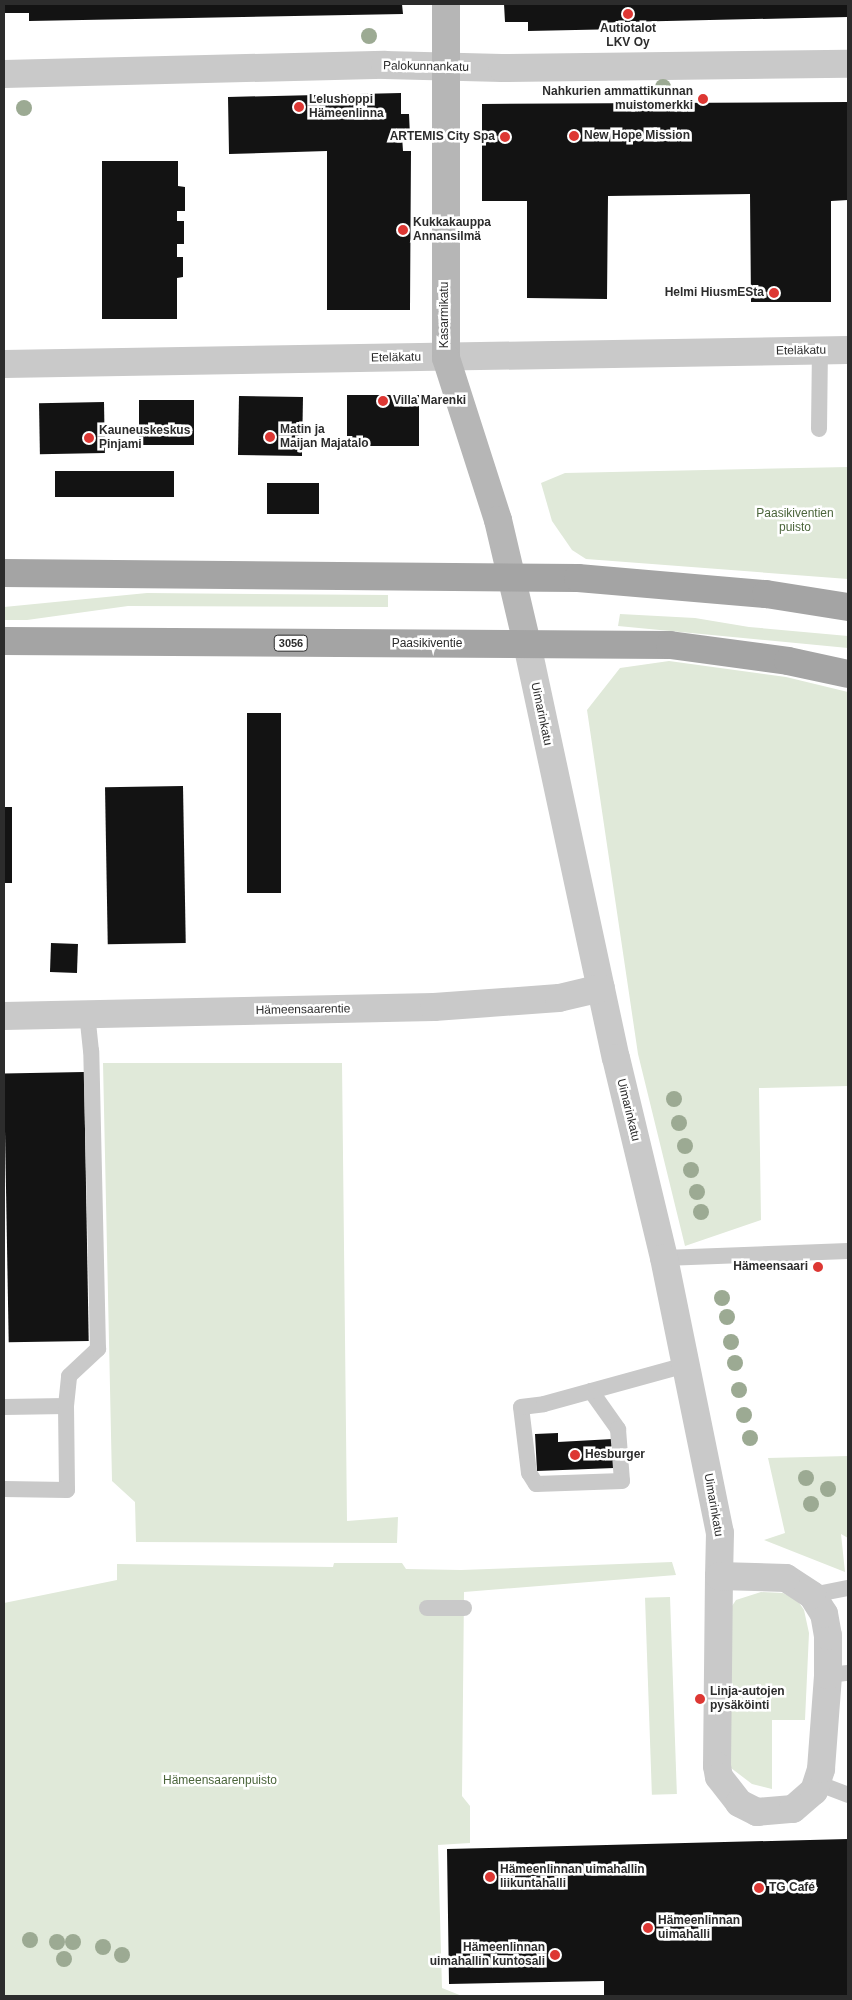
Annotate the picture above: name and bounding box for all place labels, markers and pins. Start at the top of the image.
marker: Autiotalot LKV Oy [622,8,634,20]
place label: Autiotalot LKV Oy [600,22,656,50]
place label: Nahkurien ammattikunnan muistomerkki [542,85,693,113]
place label: Lelushoppi Hämeenlinna [309,93,384,121]
marker: Nahkurien ammattikunnan muistomerkki [697,93,709,105]
marker: Lelushoppi Hämeenlinna [293,101,305,113]
place label: New Hope Mission [584,129,690,143]
place label: ARTEMIS City Spa [390,130,495,144]
marker: New Hope Mission [568,130,580,142]
marker: ARTEMIS City Spa [499,131,511,143]
place label: Kukkakauppa Annansilmä [413,216,491,244]
marker: Kukkakauppa Annansilmä [397,224,409,236]
place label: Helmi HiusmESta [665,286,764,300]
marker: Helmi HiusmESta [768,287,780,299]
place label: Villa Marenki [393,394,466,408]
marker: Villa Marenki [377,395,389,407]
place label: Matin ja Maijan Majatalo [280,423,369,451]
place label: Kauneuskeskus Pinjami [99,424,190,452]
marker: Matin ja Maijan Majatalo [264,431,276,443]
marker: Kauneuskeskus Pinjami [83,432,95,444]
place label: Hämeensaari [733,1260,808,1274]
marker: Hämeensaari [812,1261,824,1273]
place label: Hesburger [585,1448,645,1462]
marker: Hesburger [569,1449,581,1461]
place label: Linja-autojen pysäköinti [710,1685,785,1713]
marker: Linja-autojen pysäköinti [694,1693,706,1705]
place label: Hämeenlinnan uimahallin liikuntahalli [500,1863,645,1891]
marker: Hämeenlinnan uimahallin liikuntahalli [484,1871,496,1883]
place label: TG Café [769,1881,815,1895]
marker: TG Café [753,1882,765,1894]
place label: Hämeenlinnan uimahalli [658,1914,740,1942]
marker: Hämeenlinnan uimahalli [642,1922,654,1934]
place label: Hämeenlinnan uimahallin kuntosali [430,1941,545,1969]
marker: Hämeenlinnan uimahallin kuntosali [549,1949,561,1961]

